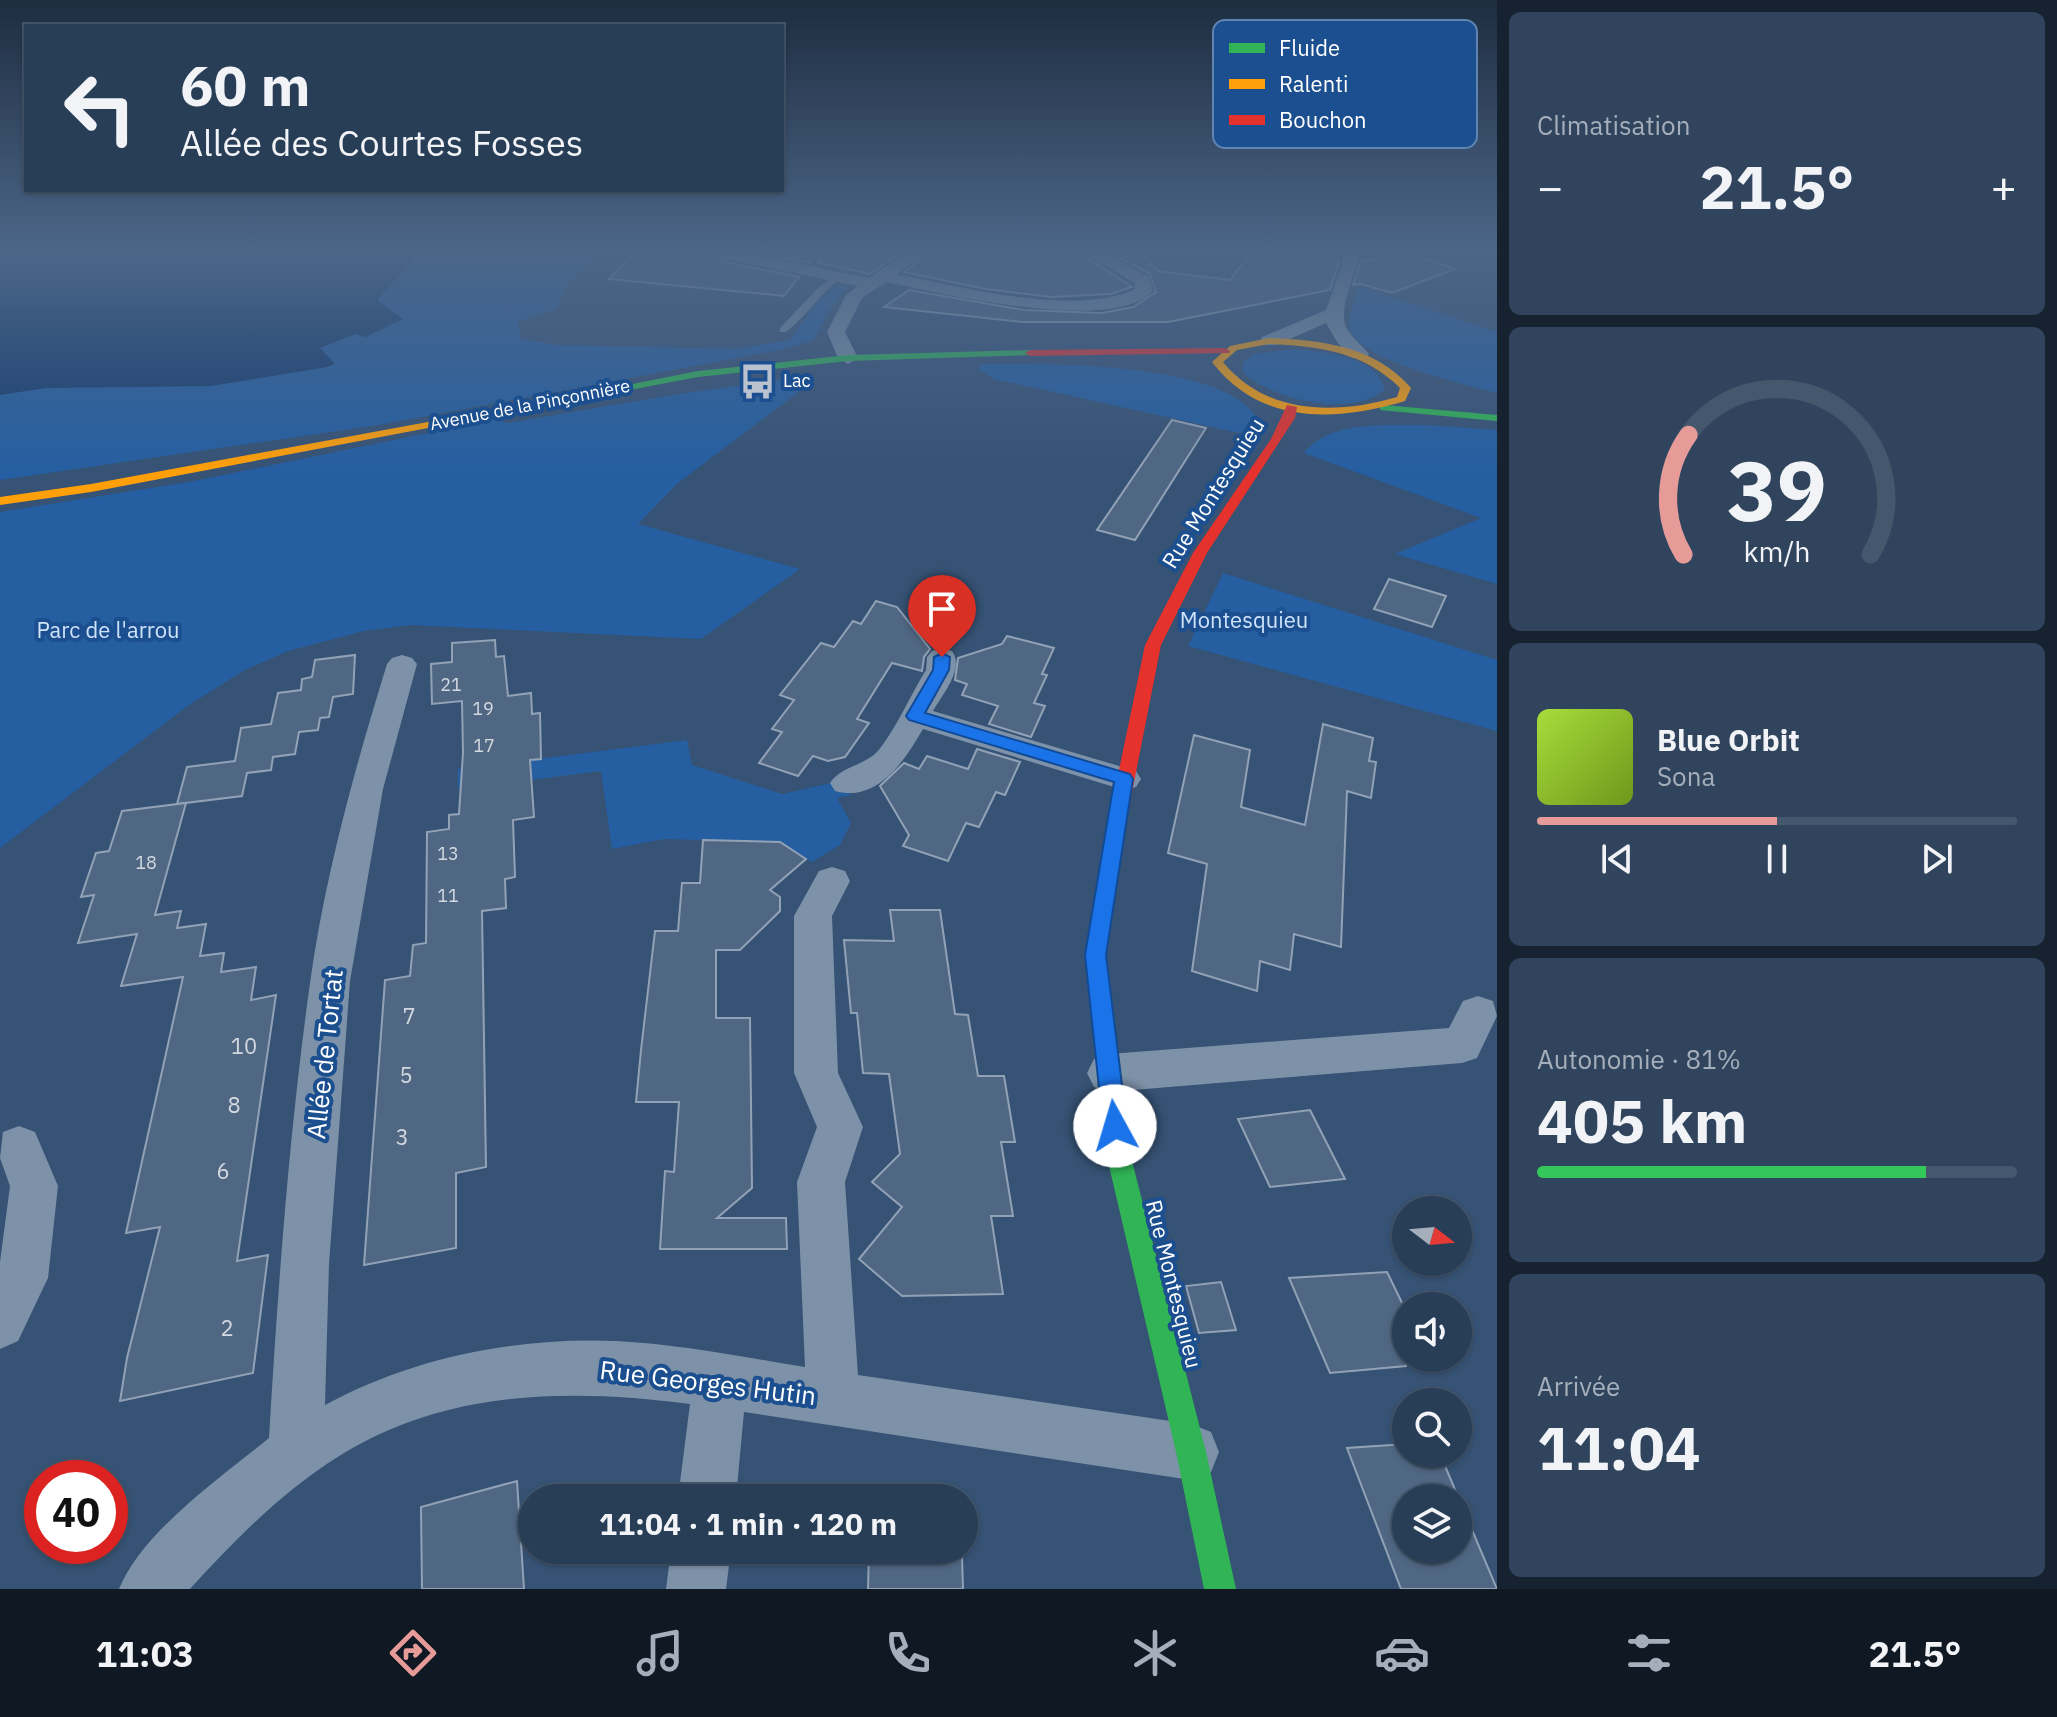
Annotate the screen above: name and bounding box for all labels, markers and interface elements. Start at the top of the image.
legend [1213,20,1477,148]
text: Fluide [1279,33,1340,62]
text: 60 m [180,49,310,121]
icon: left [48,56,152,160]
text: Ralenti [1279,69,1348,98]
text: Bouchon [1279,105,1367,134]
text: Climatisation [1537,108,1690,142]
text: Allée des Courtes Fosses [180,119,583,166]
text: 21.5° [1700,147,1854,226]
text: − [1537,158,1563,215]
text: + [1991,158,2017,215]
bus stop icon: Lac [738,362,776,400]
place label: Lac [783,369,811,392]
street label: Avenue de la Pinçonnière [428,374,632,435]
street label: Rue Montesquieu [1155,412,1271,573]
text: 39 [1727,436,1827,544]
text: km/h [1743,533,1811,570]
pin [908,575,976,657]
icon: arrive [920,587,964,631]
park label: Montesquieu [1180,605,1308,634]
park label: Parc de l'arrou [36,615,180,644]
house number: 21 [440,673,462,696]
house number: 19 [472,697,494,720]
text: Blue Orbit [1657,720,1800,759]
house number: 17 [473,734,495,757]
text: Sona [1657,759,1715,793]
icon: previous [1595,837,1639,881]
icon: pause [1755,837,1799,881]
icon: next [1915,837,1959,881]
house number: 13 [437,842,459,865]
house number: 18 [135,851,157,874]
house number: 11 [437,884,459,907]
street label: Allée de Tortat [298,967,350,1140]
house number: 7 [402,1001,416,1030]
house number: 10 [231,1031,257,1060]
text: Autonomie · 81% [1537,1042,1741,1076]
house number: 5 [399,1060,413,1089]
text: 405 km [1537,1081,1747,1160]
position arrow [1073,1084,1157,1168]
house number: 8 [227,1090,241,1119]
house number: 3 [395,1122,409,1151]
house number: 6 [216,1156,230,1185]
north arrow [1392,1196,1472,1276]
map controls [1392,1196,1472,1564]
street label: Rue Montesquieu [1140,1197,1209,1371]
button: sound [1392,1292,1472,1372]
house number: 2 [220,1313,234,1342]
street label: Rue Georges Hutin [598,1352,818,1412]
text: Arrivée [1537,1369,1620,1403]
button: search [1392,1388,1472,1468]
text: 11:04 [1537,1408,1701,1487]
speed limit sign: 40 [24,1460,128,1564]
button: layers [1392,1484,1472,1564]
text: 11:04 · 1 min · 120 m [599,1504,897,1543]
icon: directions [385,1625,441,1681]
icon: music [632,1625,688,1681]
icon: phone [880,1625,936,1681]
icon: climate [1127,1625,1183,1681]
icon: car [1374,1625,1430,1681]
icon: filters [1621,1625,1677,1681]
text: 11:03 [96,1630,194,1677]
text: 21.5° [1868,1630,1961,1677]

